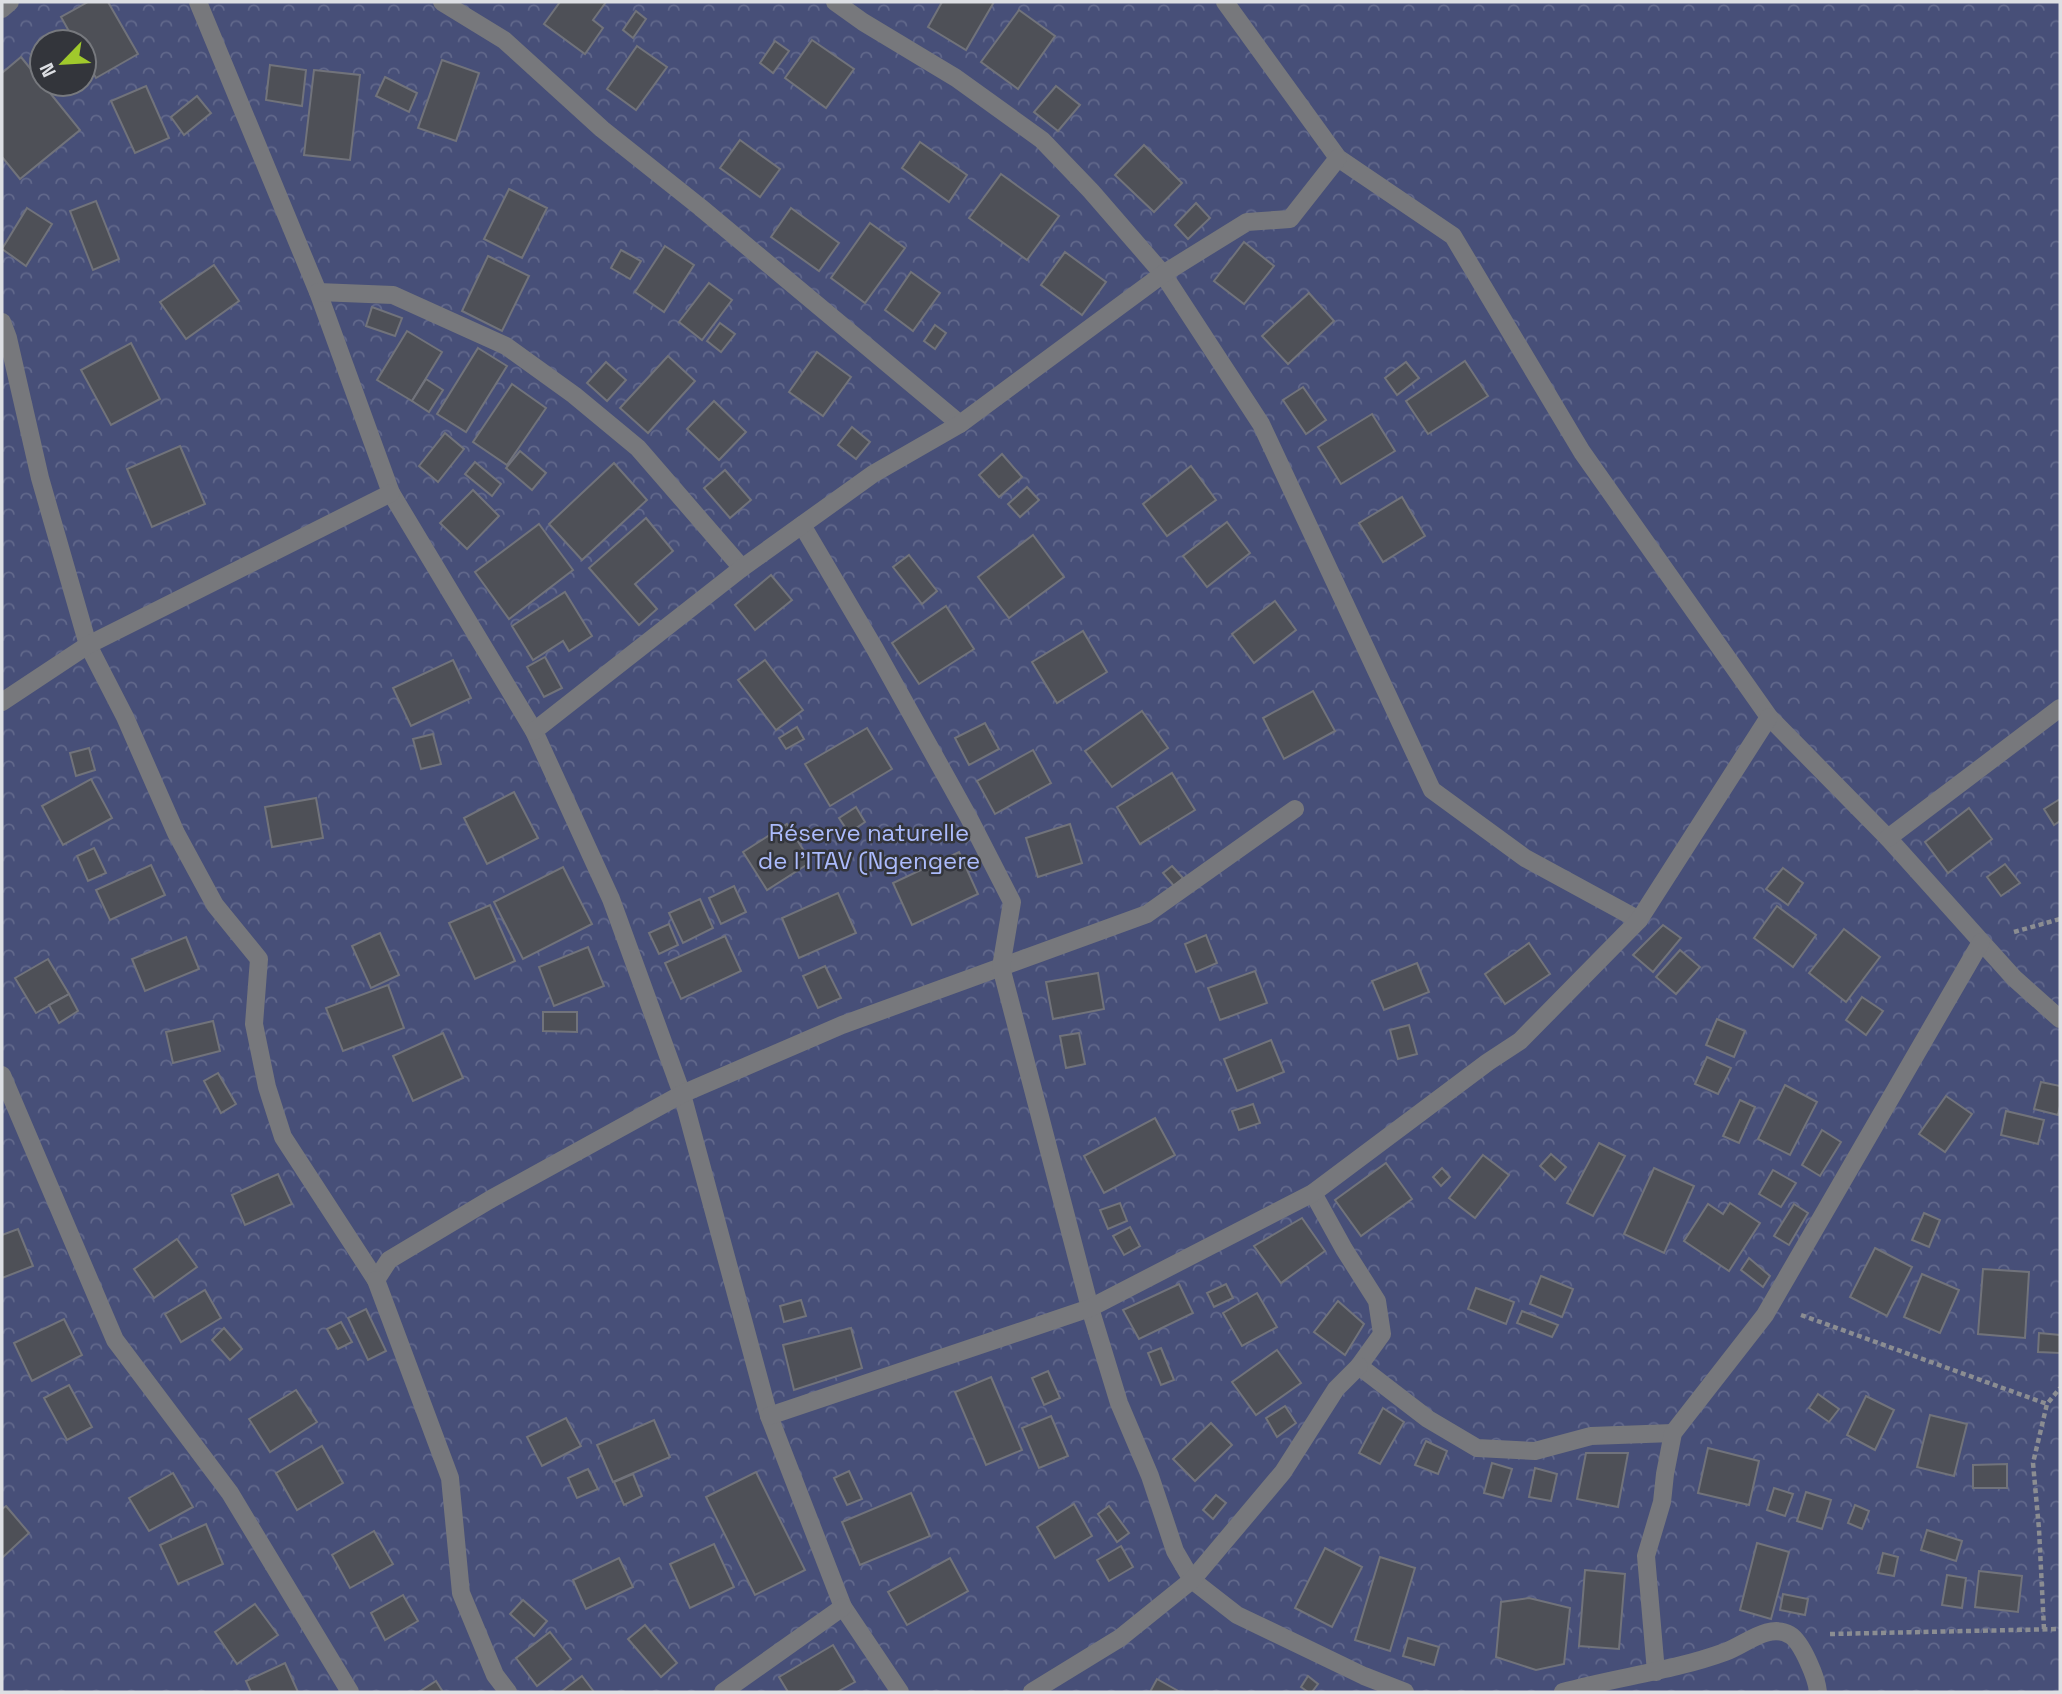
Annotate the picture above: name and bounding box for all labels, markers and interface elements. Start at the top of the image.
north arrow [28,28,98,98]
text: N [34,59,62,81]
park label: Réserve naturelle de l'ITAV (Ngengere [758,817,980,876]

